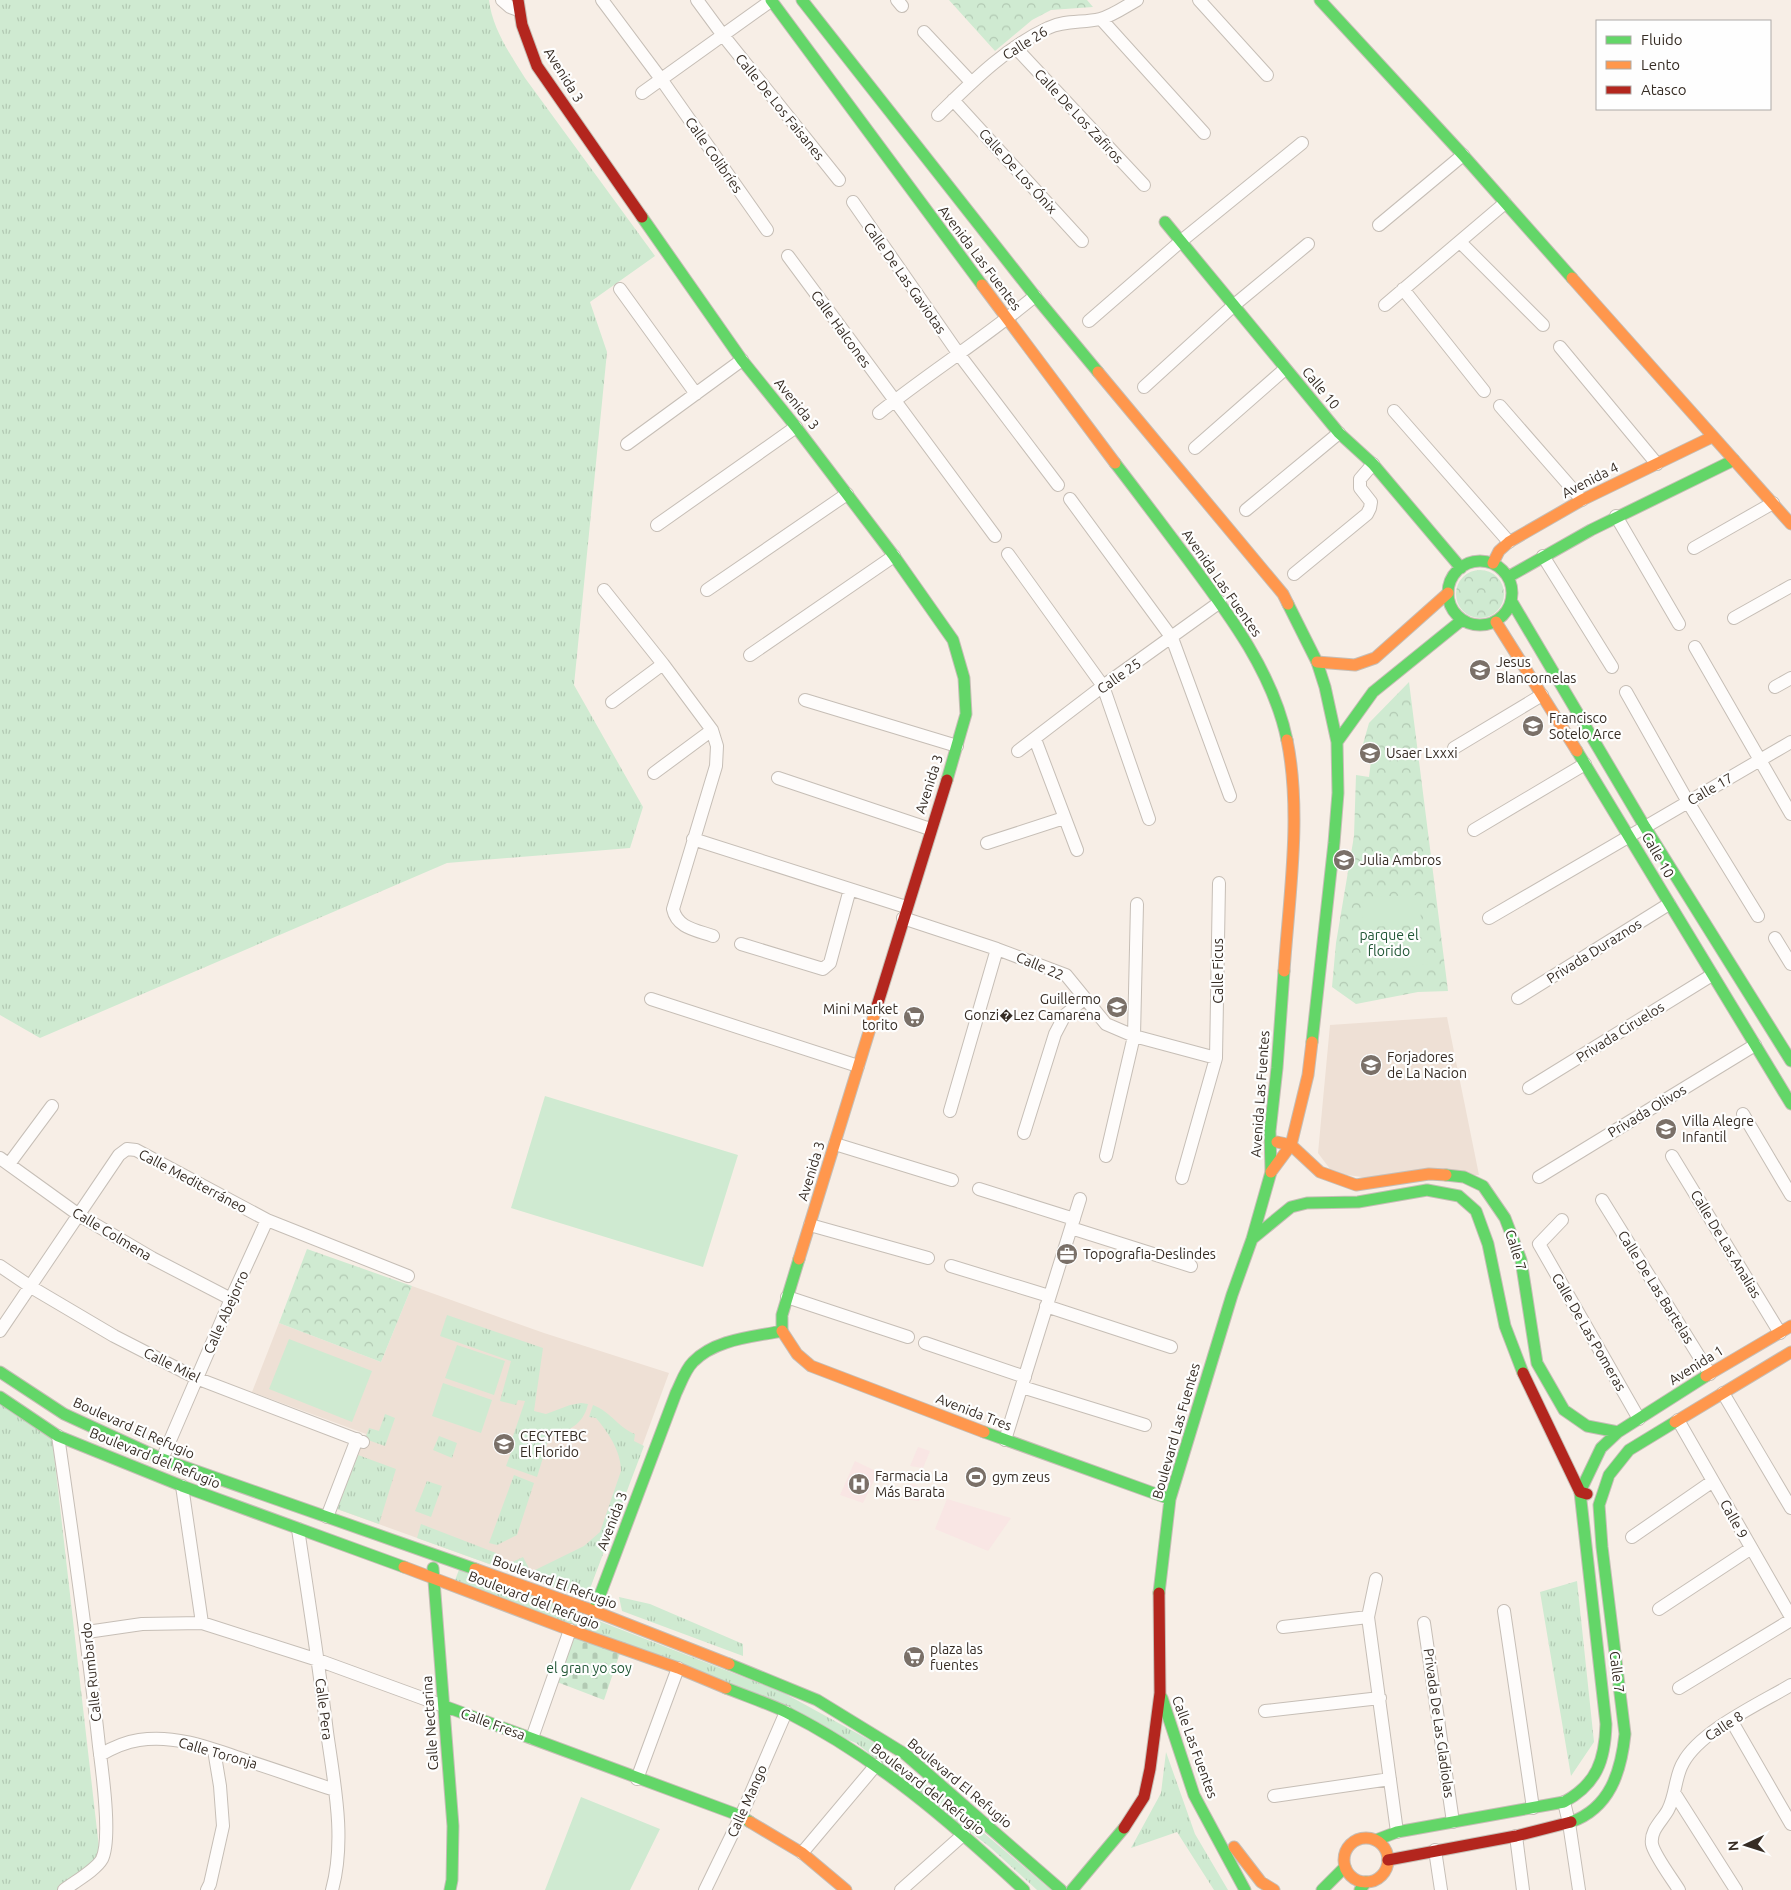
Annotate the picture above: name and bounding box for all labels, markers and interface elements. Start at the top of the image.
legend [1596,20,1771,110]
street label: Calle 26 [1000,23,1050,63]
text: Fluido [1641,31,1683,48]
street label: Avenida 3 [541,45,587,105]
street label: Calle De Los Faisanes [732,51,828,163]
text: Lento [1641,56,1680,73]
street label: Calle De Los Zafiros [1031,66,1127,166]
text: Atasco [1641,81,1687,98]
street label: Calle Colibríes [682,114,746,196]
street label: Calle De Los Ónix [976,125,1061,217]
street label: Avenida Las Fuentes [935,202,1025,314]
street label: Calle De Las Gaviotas [861,219,949,337]
street label: Calle Halcones [808,287,874,371]
street label: Calle 10 [1299,364,1343,412]
street label: Avenida 3 [771,375,823,433]
street label: Avenida 4 [1559,459,1621,501]
street label: Avenida Las Fuentes [1179,526,1265,640]
place label: Jesus Blancornelas [1496,654,1576,686]
street label: Calle 25 [1094,655,1144,697]
school or university icon: Jesus Blancornelas [1468,658,1492,682]
place label: Francisco Sotelo Arce [1549,710,1621,742]
school or university icon: Francisco Sotelo Arce [1521,714,1545,738]
school or university icon: Usaer Lxxxi [1358,741,1382,765]
place label: Usaer Lxxxi [1386,745,1458,761]
street label: Avenida 3 [912,752,946,816]
street label: Calle 17 [1684,770,1736,808]
street label: Calle 10 [1639,829,1677,881]
school or university icon: Julia Ambros [1332,848,1356,872]
place label: Julia Ambros [1360,852,1441,868]
street label: Privada Duraznos [1544,915,1644,987]
park label: parque el florido [1359,927,1419,959]
street label: Calle Ficus [1210,938,1226,1004]
street label: Calle 22 [1014,949,1066,983]
place label: Guillermo Gonzi�Lez Camarena [964,991,1101,1023]
school or university icon: Guillermo Gonzi�Lez Camarena [1105,995,1129,1019]
street label: Privada Ciruelos [1573,999,1667,1065]
place label: Mini Market torito [823,1001,898,1033]
supermarket icon: Mini Market torito [902,1005,926,1029]
street label: Avenida Las Fuentes [1248,1030,1272,1158]
place label: Forjadores de La Nacion [1387,1049,1467,1081]
school or university icon: Forjadores de La Nacion [1359,1053,1383,1077]
street label: Privada Olivos [1605,1081,1689,1141]
place label: Villa Alegre Infantil [1682,1113,1754,1145]
school or university icon: Villa Alegre Infantil [1654,1117,1678,1141]
street label: Avenida 3 [794,1139,828,1203]
street label: Calle Mediterráneo [136,1146,250,1216]
street label: Calle De Las Analias [1687,1187,1765,1301]
street label: Calle Colmena [70,1204,154,1264]
street label: Calle 7 [1502,1228,1530,1272]
street label: Calle De Las Bartelas [1615,1228,1697,1346]
office icon: Topografia-Deslindes [1055,1242,1079,1266]
place label: Topografia-Deslindes [1083,1246,1216,1262]
street label: Calle Abejorro [200,1268,252,1356]
street label: Calle De Las Pomeras [1549,1270,1629,1394]
street label: Avenida 1 [1666,1342,1726,1388]
street label: Calle Miel [141,1344,203,1386]
street label: Boulevard Las Fuentes [1149,1361,1203,1501]
street label: Avenida Tres [934,1390,1014,1434]
street label: Boulevard El Refugio [71,1394,197,1462]
street label: Boulevard del Refugio [87,1424,223,1492]
place label: CECYTEBC El Florido [520,1428,587,1460]
school or university icon: CECYTEBC El Florido [492,1432,516,1456]
sports icon: gym zeus [964,1465,988,1489]
place label: Farmacia La Más Barata [875,1468,948,1500]
place label: gym zeus [992,1469,1050,1485]
hospital icon: Farmacia La Más Barata [847,1472,871,1496]
street label: Avenida 3 [594,1489,630,1553]
street label: Calle 9 [1717,1497,1751,1541]
street label: Boulevard El Refugio [491,1552,619,1612]
street label: Boulevard del Refugio [466,1568,602,1632]
street label: Calle Rumbardo [78,1621,104,1723]
place label: plaza las fuentes [930,1641,983,1673]
supermarket icon: plaza las fuentes [902,1645,926,1669]
street label: Privada De Las Gladiolas [1421,1647,1457,1799]
street label: Calle 7 [1607,1650,1627,1694]
park label: el gran yo soy [546,1660,632,1676]
street label: Calle Nectarina [419,1675,441,1771]
street label: Calle Pera [312,1677,336,1741]
street label: Calle Las Fuentes [1169,1694,1221,1800]
street label: Calle Fresa [459,1705,527,1743]
street label: Calle 8 [1702,1708,1746,1744]
street label: Calle Toronja [177,1734,259,1772]
street label: Boulevard El Refugio [905,1735,1015,1831]
street label: Boulevard del Refugio [868,1740,988,1838]
street label: Calle Mango [724,1762,770,1840]
north arrow [1721,1820,1771,1870]
text: N [1725,1840,1741,1852]

